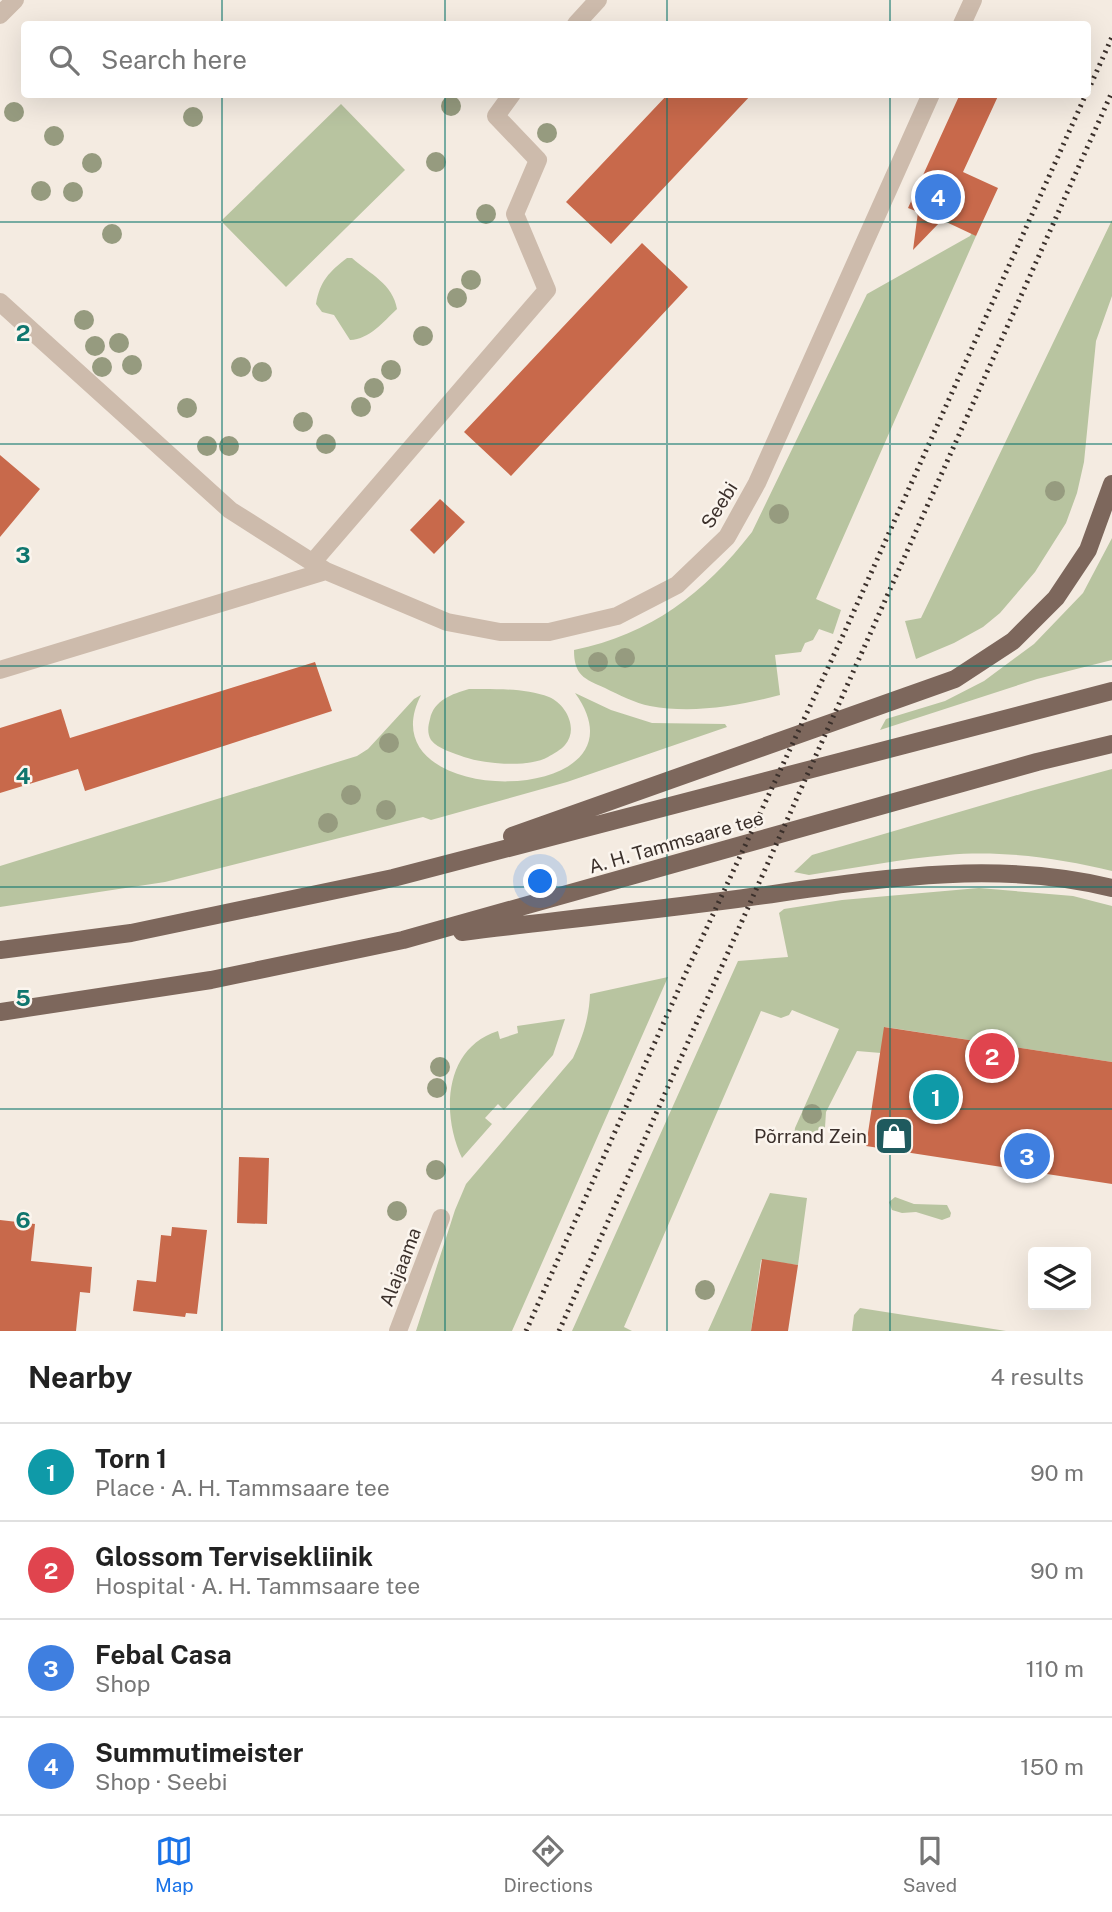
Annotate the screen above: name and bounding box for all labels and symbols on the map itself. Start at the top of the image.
pin: 4 [915,171,961,223]
text: 2 [16,319,30,346]
street label: Seebi [696,478,742,532]
text: 3 [15,541,31,568]
text: 4 [15,762,31,789]
street label: A. H. Tammsaare tee [586,806,766,878]
your location [523,864,557,898]
text: 5 [15,984,31,1011]
pin: 2 [969,1030,1015,1082]
pin: 1 [913,1071,959,1123]
shop icon: Põrrand Zein [873,1115,915,1157]
place label: Põrrand Zein [754,1125,867,1147]
pin: 3 [1004,1130,1050,1182]
text: 6 [15,1206,31,1233]
street label: Alajaama [375,1225,425,1309]

